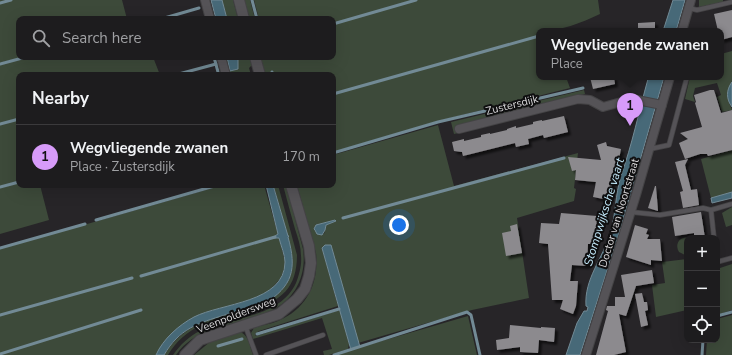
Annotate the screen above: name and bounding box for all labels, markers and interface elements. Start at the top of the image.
search box [16,16,336,60]
icon: search [30,27,52,49]
text: Search here [62,28,142,48]
popup [536,28,724,80]
text: Wegvliegende zwanen [551,35,709,55]
text: Place [551,55,583,73]
text: Nearby [32,87,89,110]
street label: Zustersdijk [484,91,540,119]
pin: 1 [617,93,643,126]
text: Wegvliegende zwanen [70,138,228,158]
text: 1 [41,148,49,166]
text: 170 m [282,148,320,166]
water label: Stompwijksche vaart [580,155,628,268]
street label: Doctor van Noortstraat [595,156,643,269]
text: Place · Zustersdijk [70,158,175,176]
your location [389,215,409,235]
map controls [684,235,720,343]
button: + [684,235,720,271]
button: − [684,271,720,307]
street label: Veenpoldersweg [193,293,278,337]
button: locate [684,307,720,343]

